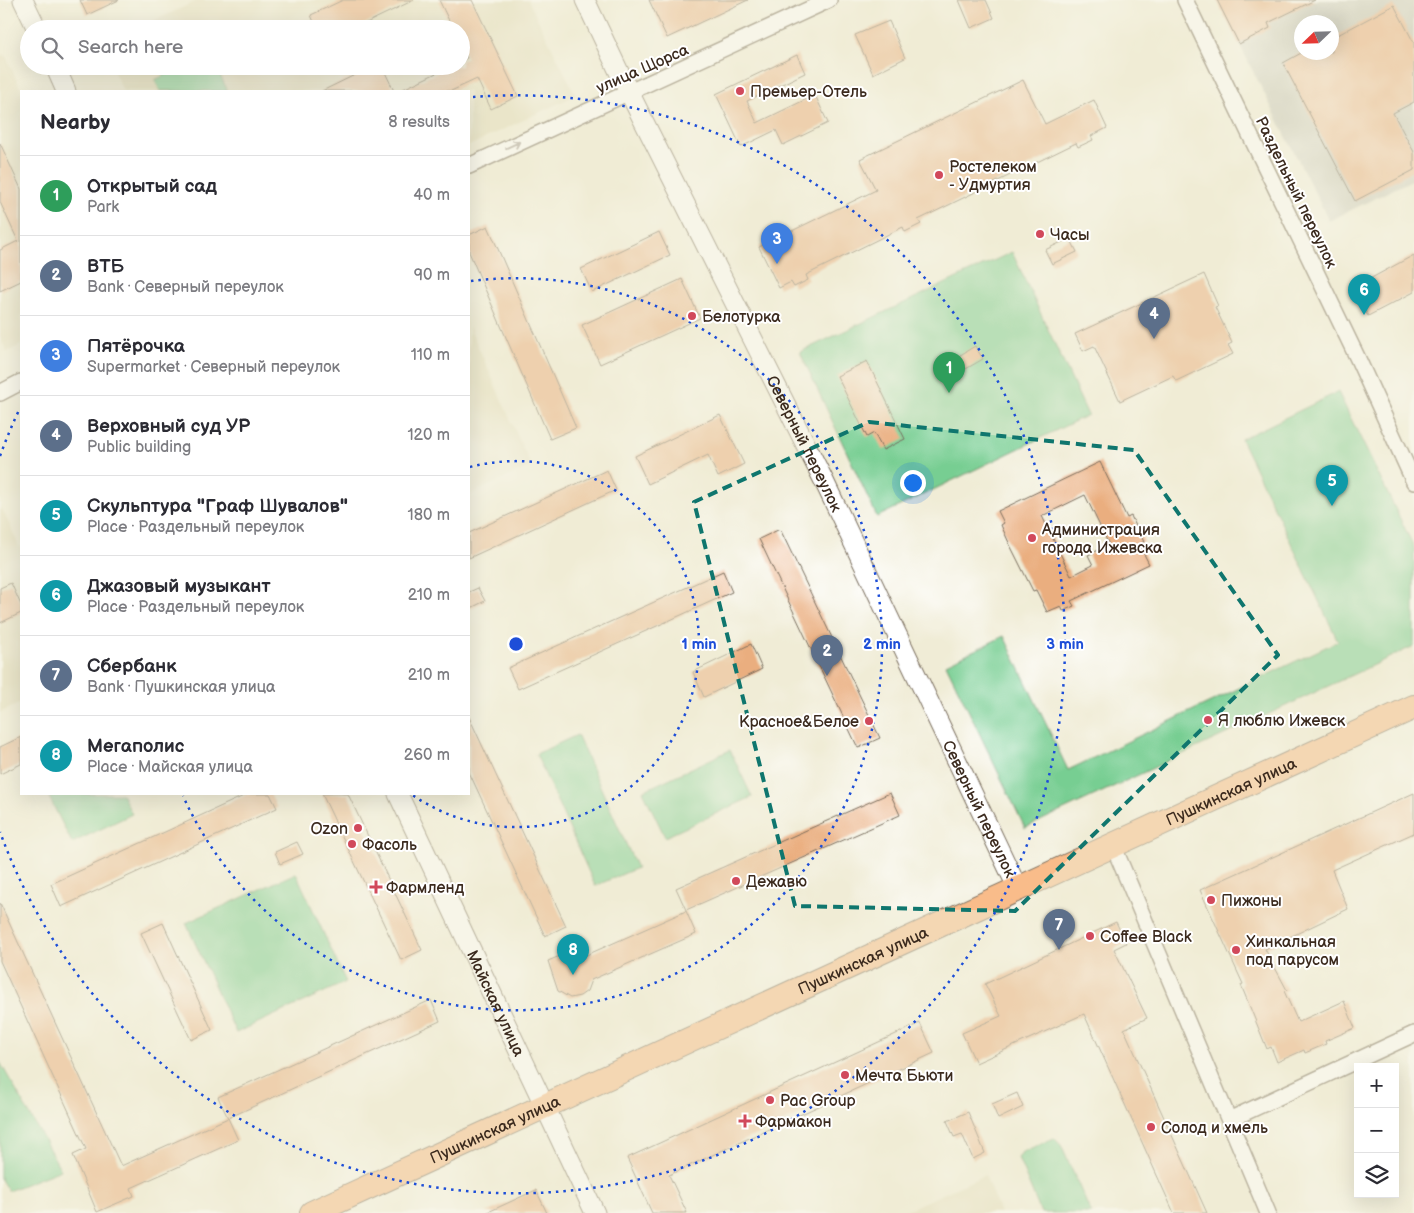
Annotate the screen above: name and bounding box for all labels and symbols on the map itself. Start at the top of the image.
north arrow [1294,15,1339,60]
street label: улица Щорса [594,40,692,98]
place label: Премьер-Отель [750,83,867,102]
marker: Премьер-Отель [734,85,746,97]
street label: Раздельный переулок [1251,114,1341,272]
one-way arrow [505,140,520,150]
place label: Ростелеком - Удмуртия [949,158,1037,195]
marker: Ростелеком - Удмуртия [933,169,945,181]
pin: 3 [761,223,793,264]
place label: Часы [1050,226,1089,245]
marker: Часы [1034,228,1046,240]
pin: 6 [1348,274,1380,315]
pin: 4 [1138,298,1170,339]
place label: Белотурка [702,308,781,327]
marker: Белотурка [686,310,698,322]
pin: 1 [933,352,965,393]
street label: Северный переулок [762,373,845,516]
pin: 5 [1316,465,1348,506]
your location [900,470,926,496]
place label: Администрация города Ижевска [1041,521,1163,558]
marker: Администрация города Ижевска [1026,532,1038,544]
centre of rings [507,635,525,653]
text: 1 min [681,635,717,654]
pin: 2 [811,635,843,676]
text: 2 min [863,635,901,654]
text: 3 min [1046,635,1084,654]
place label: Я люблю Ижевск [1218,712,1346,731]
place label: Красное&Белое [739,713,859,732]
marker: Я люблю Ижевск [1202,714,1214,726]
marker: Красное&Белое [863,715,875,727]
street label: Северный переулок [938,738,1019,881]
street label: Пушкинская улица [1163,754,1300,831]
place label: Ozon [310,820,348,839]
marker: Ozon [352,822,364,834]
place label: Фасоль [362,836,417,855]
marker: Фасоль [346,838,358,850]
place label: Дежавю [746,873,807,892]
marker: Дежавю [730,875,742,887]
place label: Фармленд [386,879,464,898]
marker: Фармленд [370,881,382,893]
place label: Пижоны [1221,892,1282,911]
marker: Пижоны [1205,894,1217,906]
pin: 7 [1043,909,1075,950]
street label: Пушкинская улица [795,923,932,1000]
place label: Coffee Black [1100,928,1192,947]
marker: Coffee Black [1084,930,1096,942]
place label: Хинкальная под парусом [1246,933,1339,970]
pin: 8 [557,934,589,975]
marker: Хинкальная под парусом [1230,944,1242,956]
street label: Майская улица [462,948,528,1060]
place label: Мечта Бьюти [855,1067,953,1086]
marker: Мечта Бьюти [839,1069,851,1081]
street label: Пушкинская улица [427,1092,564,1169]
place label: Pac Group [780,1092,856,1111]
marker: Pac Group [764,1094,776,1106]
place label: Фармакон [755,1113,832,1132]
marker: Фармакон [739,1115,751,1127]
place label: Солод и хмель [1161,1119,1268,1138]
marker: Солод и хмель [1145,1121,1157,1133]

